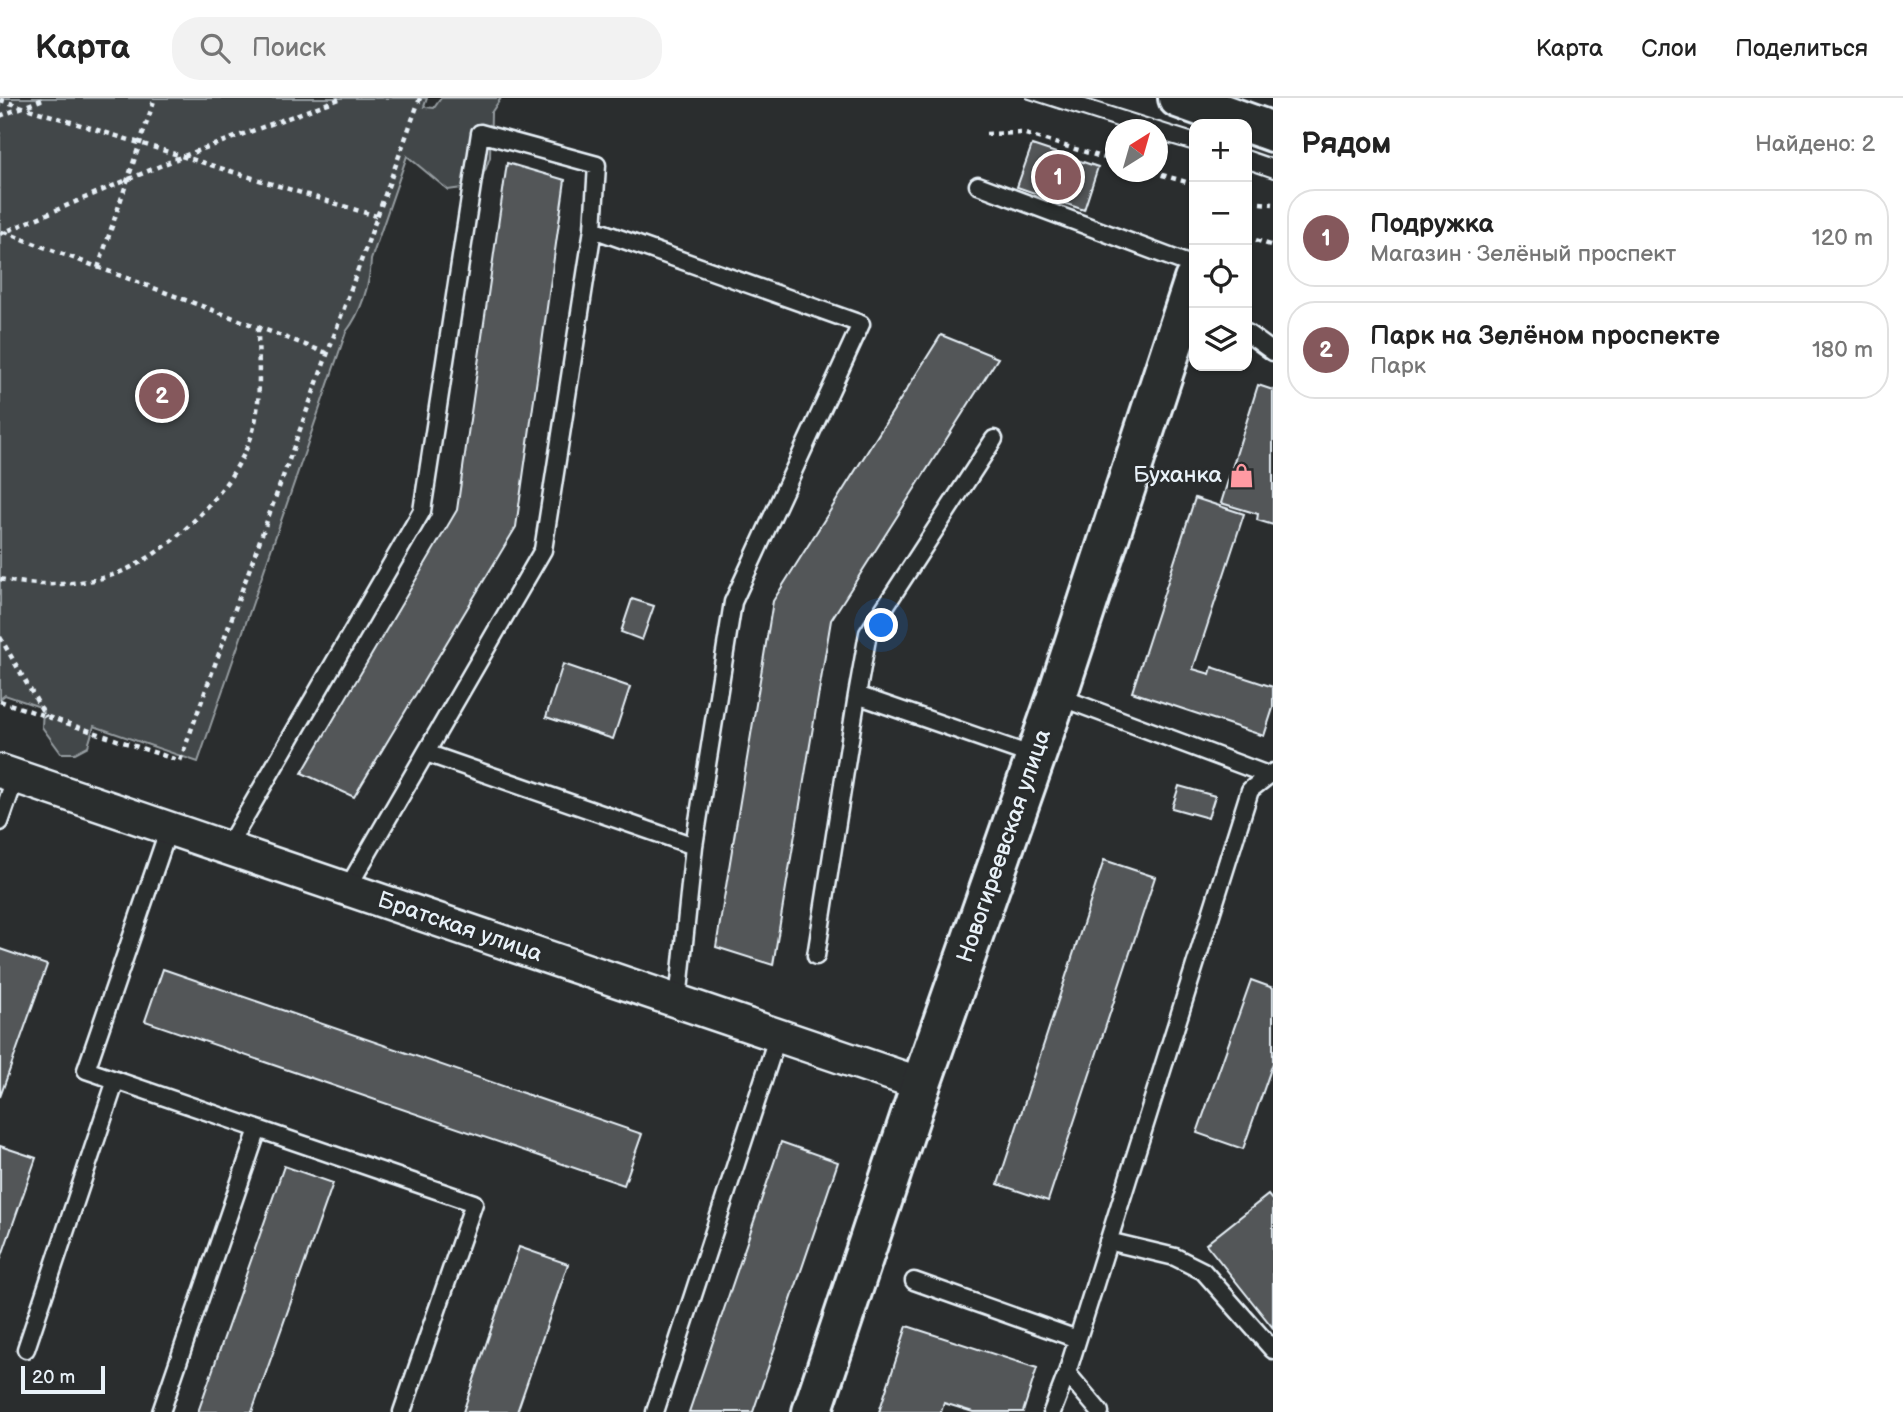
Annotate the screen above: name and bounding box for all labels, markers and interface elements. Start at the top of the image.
search box [172,17,662,80]
text: Карта [35,28,130,68]
icon: search [196,29,234,67]
text: Поиск [252,33,326,64]
text: Карта [1536,34,1603,63]
text: Слои [1641,34,1697,63]
text: Поделиться [1735,34,1868,63]
north arrow [1105,119,1168,182]
map controls [1189,119,1252,371]
button: + [1189,119,1252,182]
text: Рядом [1301,126,1391,162]
text: Найдено: 2 [1755,130,1875,158]
pin: 1 [1035,151,1081,203]
button: − [1189,182,1252,245]
text: Подружка [1370,209,1494,240]
text: 1 [1321,224,1331,252]
text: 120 m [1812,224,1873,252]
text: Магазин · Зелёный проспект [1370,240,1676,268]
button: locate [1189,245,1252,308]
button: layers [1189,308,1252,371]
text: Парк на Зелёном проспекте [1370,321,1720,352]
text: 2 [1319,336,1333,364]
text: 180 m [1812,336,1873,364]
text: Парк [1370,352,1426,380]
pin: 2 [139,370,185,422]
place label: Буханка [1133,461,1222,489]
shop icon: Буханка [1228,461,1256,489]
your location [864,608,898,642]
street label: Новогиреевская улица [951,725,1057,966]
street label: Братская улица [374,886,546,968]
scale bar [21,1363,105,1395]
text: 20 m [32,1366,75,1389]

